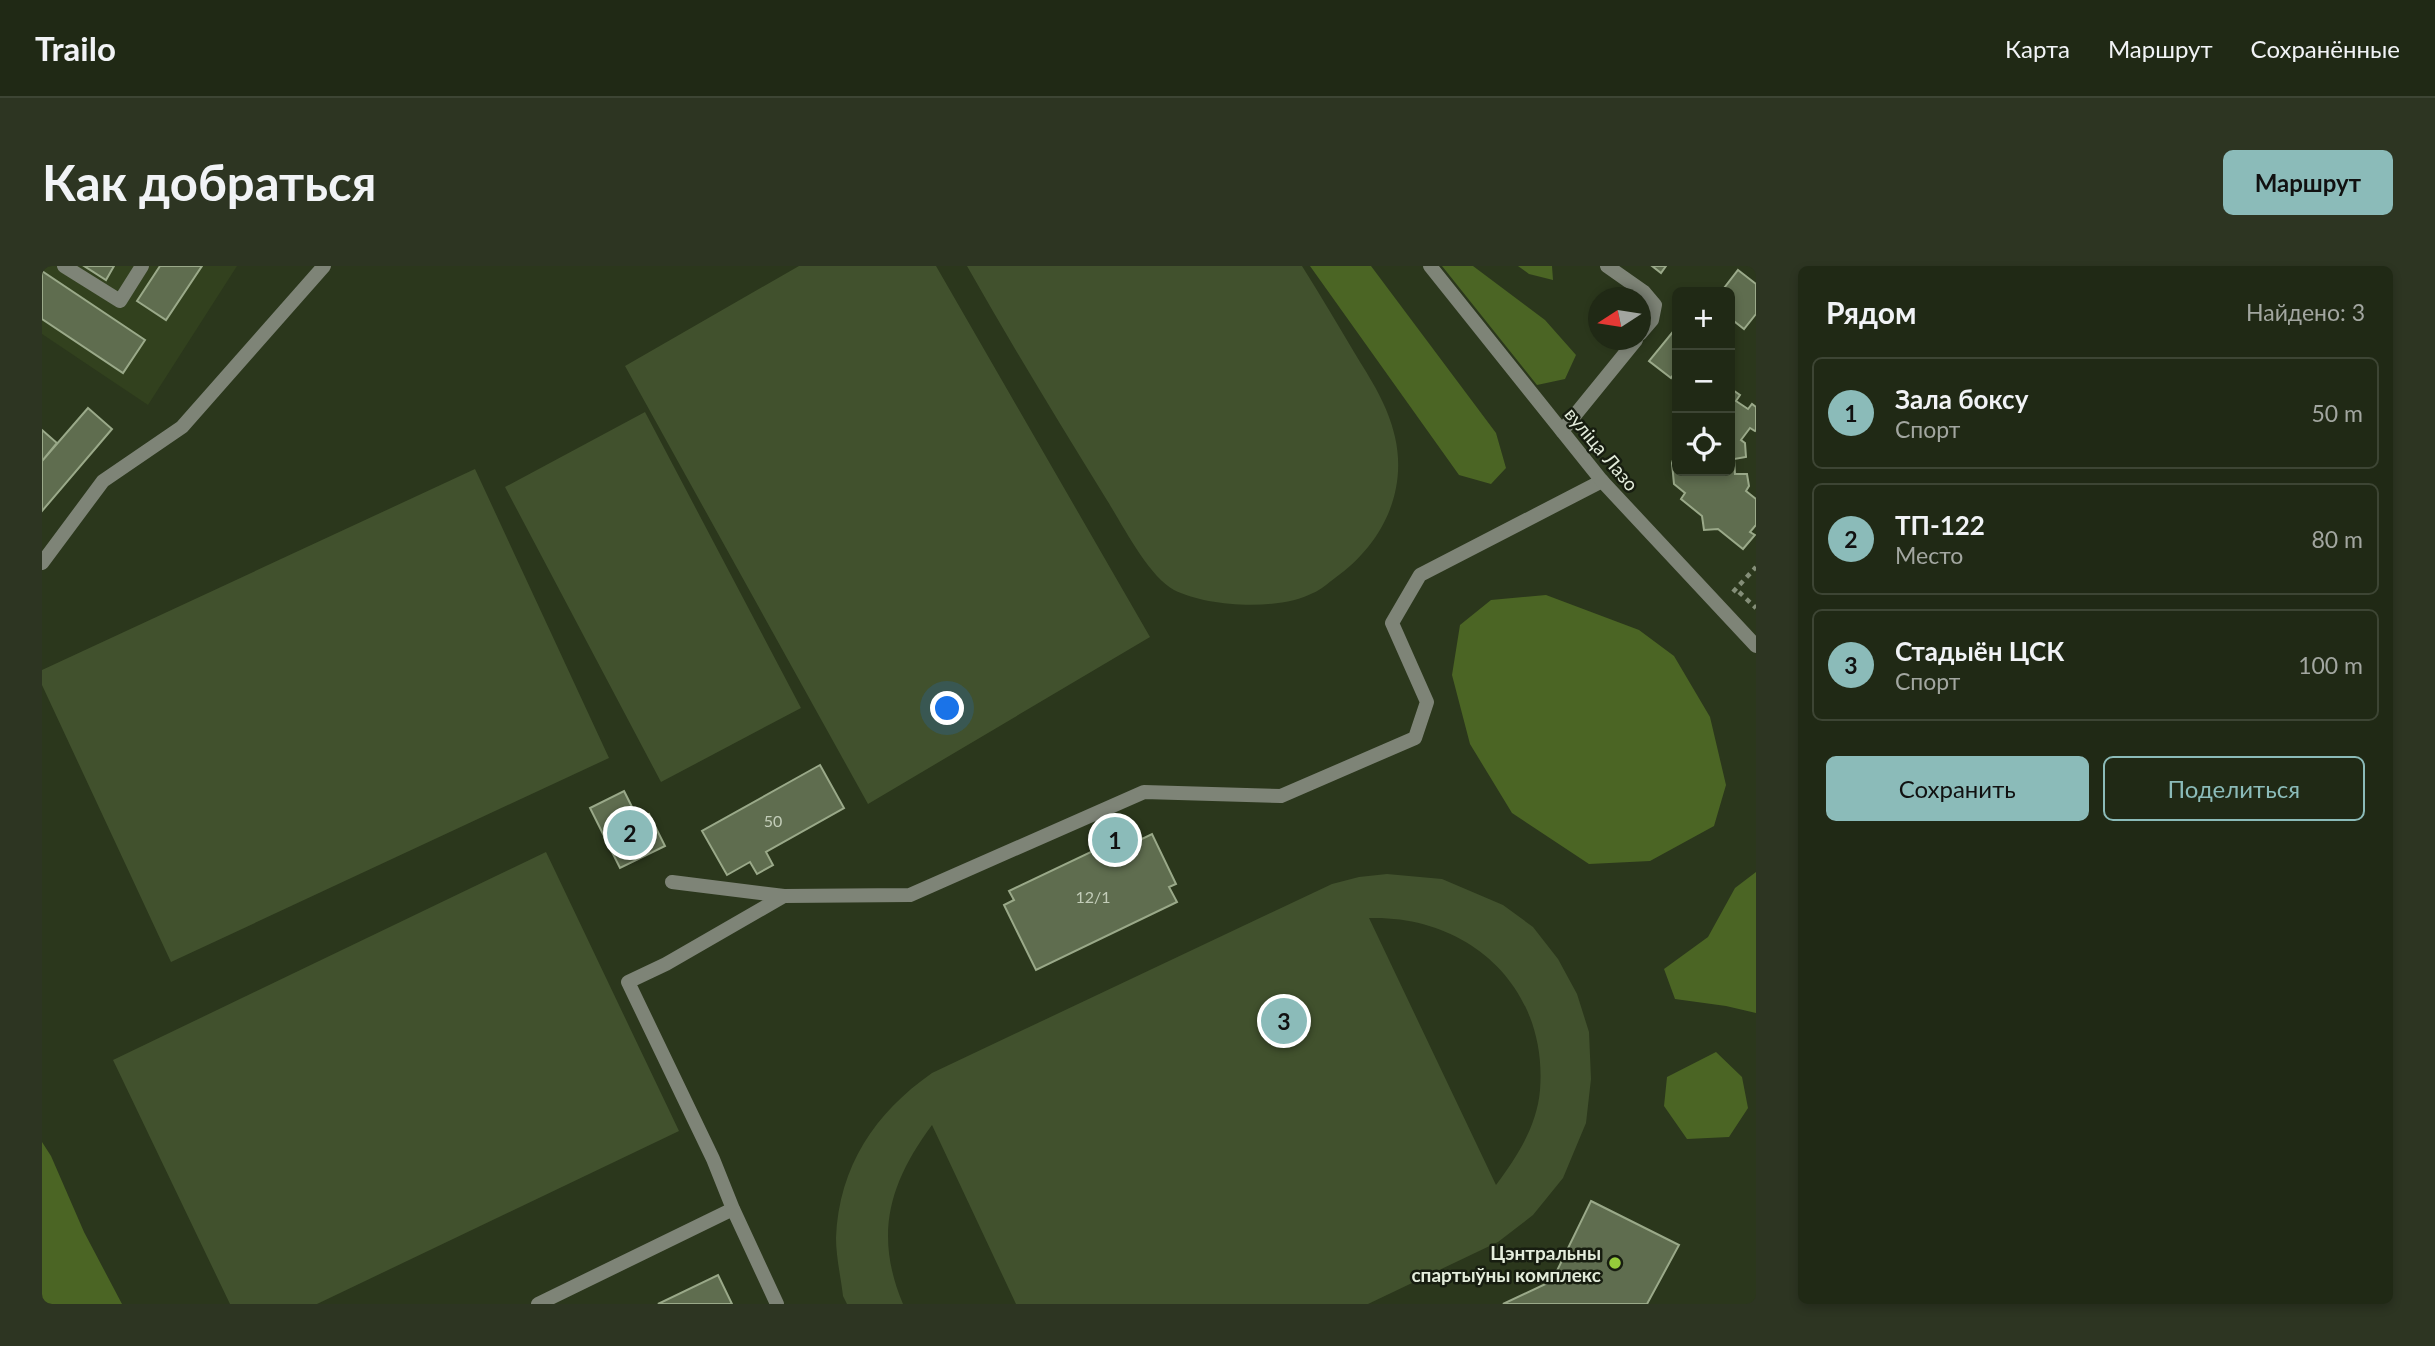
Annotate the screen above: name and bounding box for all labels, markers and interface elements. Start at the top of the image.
text: Trailo [35,28,116,68]
text: Карта [2005,34,2070,63]
text: Маршрут [2108,34,2213,63]
text: Сохранённые [2251,34,2400,63]
button: Маршрут [2223,150,2393,215]
text: Как добраться [42,153,376,211]
north arrow [1588,287,1651,350]
map controls [1672,287,1735,476]
button: + [1672,287,1735,350]
text: Рядом [1826,294,1916,330]
text: Найдено: 3 [2246,298,2365,326]
button: − [1672,350,1735,413]
text: Зала боксу [1895,383,2028,415]
text: 1 [1844,399,1858,427]
text: 50 m [2312,399,2363,427]
street label: вуліца Лазо [1560,403,1644,495]
button: locate [1672,413,1735,476]
text: Спорт [1895,415,1960,443]
text: ТП-122 [1895,509,1985,541]
text: 2 [1844,525,1858,553]
text: 80 m [2312,525,2363,553]
text: Место [1895,541,1963,569]
text: Стадыён ЦСК [1895,635,2064,667]
text: 3 [1844,651,1858,679]
text: 100 m [2298,651,2363,679]
text: Спорт [1895,667,1960,695]
your location [930,691,964,725]
button: Сохранить [1826,756,2089,821]
button: Поделиться [2103,756,2365,821]
pin: 2 [607,807,653,859]
house number: 50 [764,811,782,830]
pin: 1 [1092,814,1138,866]
house number: 12/1 [1075,887,1111,906]
pin: 3 [1261,995,1307,1047]
place label: Цэнтральны спартыўны комплекс [1411,1241,1601,1286]
marker: Цэнтральны спартыўны комплекс [1607,1255,1623,1271]

